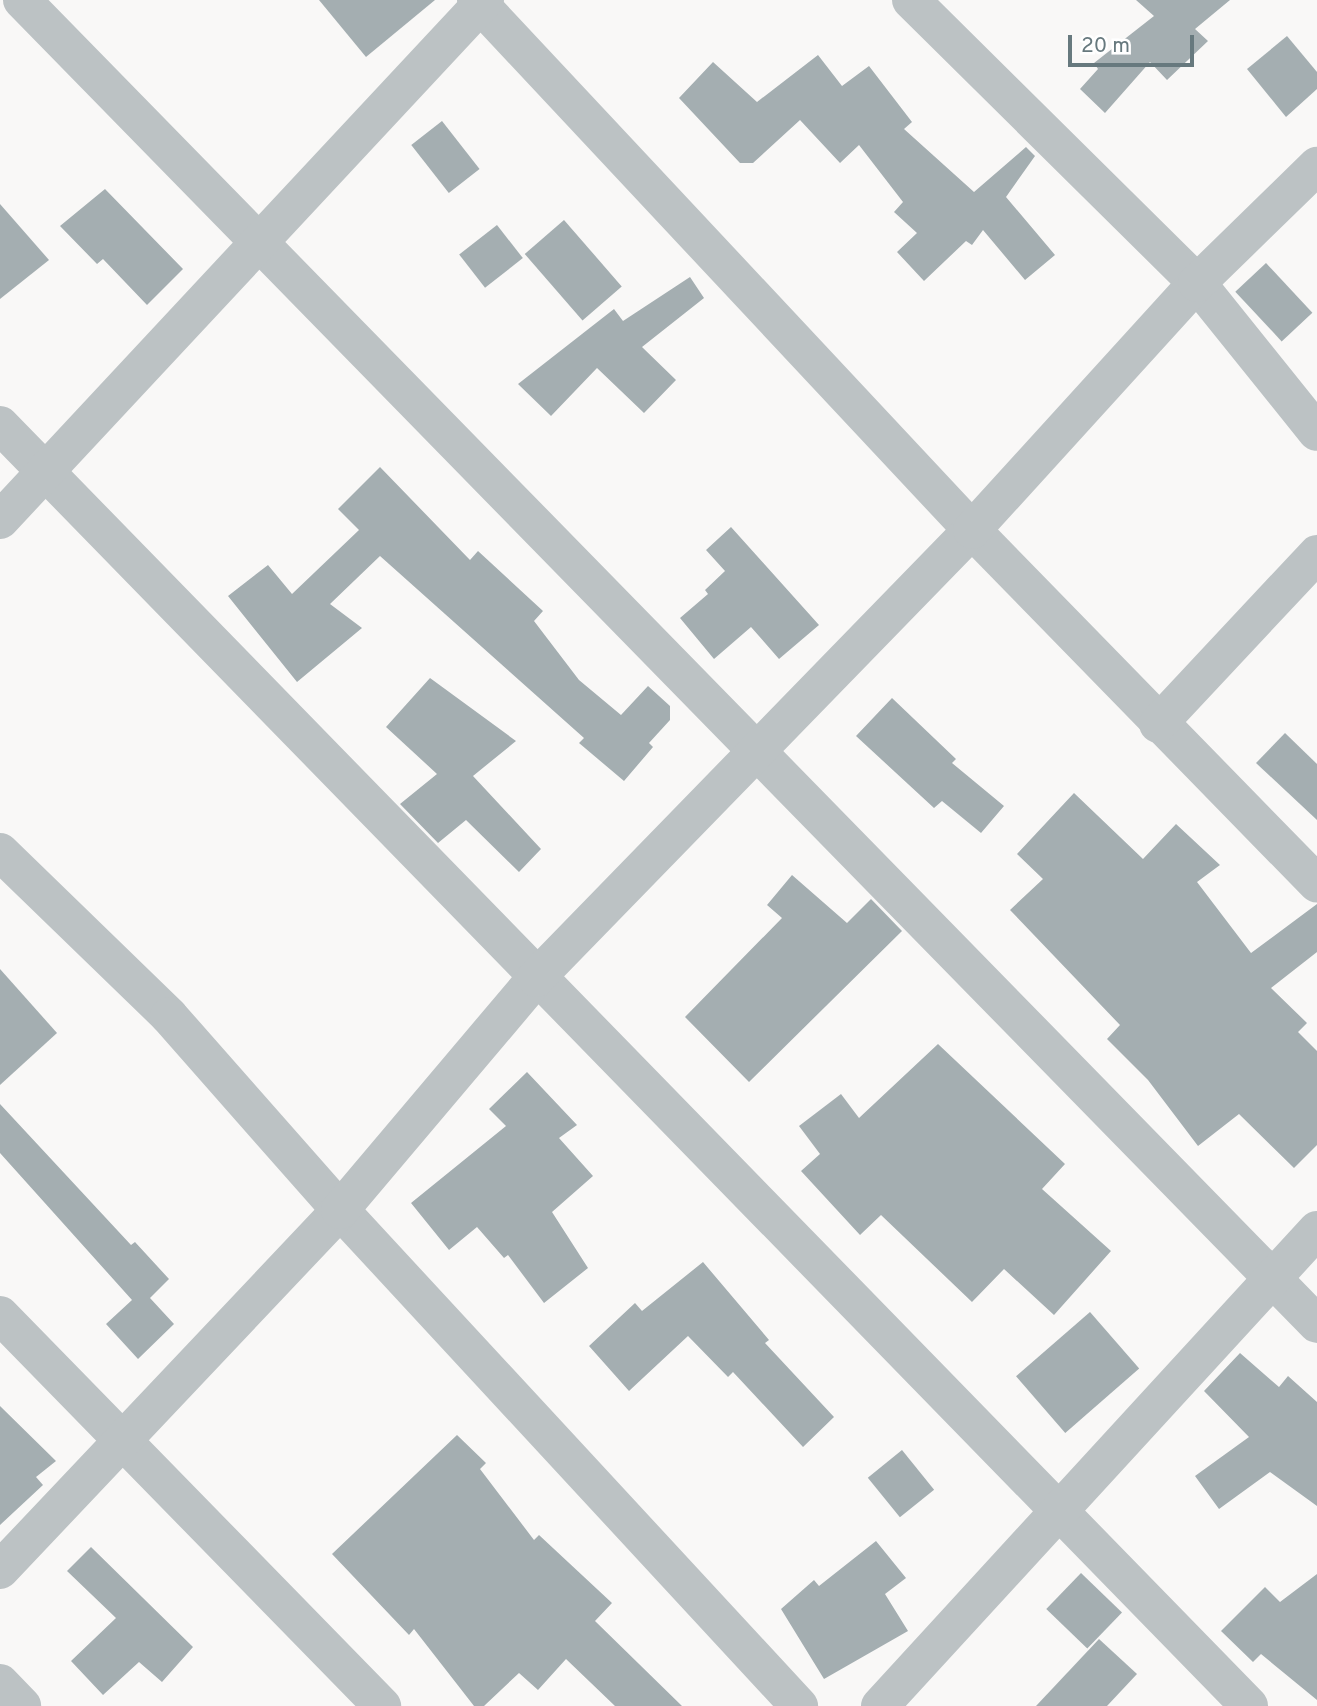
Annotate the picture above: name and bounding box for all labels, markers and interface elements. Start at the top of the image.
scale bar [1072,21,1198,65]
text: 20 m [1081,33,1130,60]

